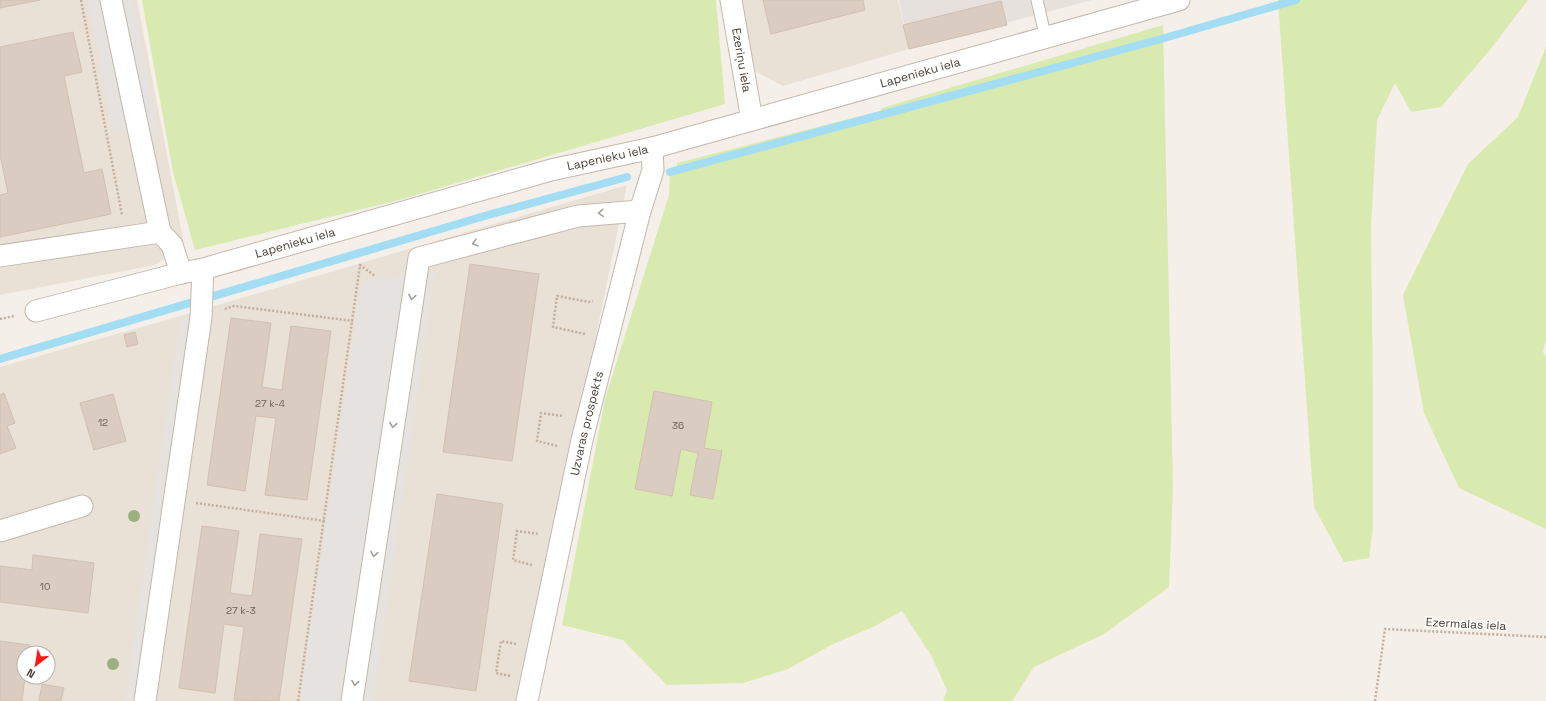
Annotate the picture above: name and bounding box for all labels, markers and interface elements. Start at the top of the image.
street label: Ezeriņu iela [728,27,755,94]
street label: Lapenieku iela [878,54,962,92]
street label: Lapenieku iela [566,141,650,174]
one-way arrow [598,209,604,217]
street label: Lapenieku iela [253,224,337,262]
one-way arrow [472,239,478,247]
one-way arrow [408,294,417,300]
street label: Uzvaras prospekts [567,369,607,477]
house number: 27 k-4 [255,397,285,410]
house number: 12 [98,416,108,429]
house number: 36 [672,419,684,432]
one-way arrow [389,422,398,429]
one-way arrow [370,551,379,557]
house number: 10 [40,580,50,593]
house number: 27 k-3 [226,604,256,617]
street label: Ezermalas iela [1425,614,1507,634]
north arrow [16,645,56,685]
text: N [24,666,38,681]
one-way arrow [351,680,360,686]

